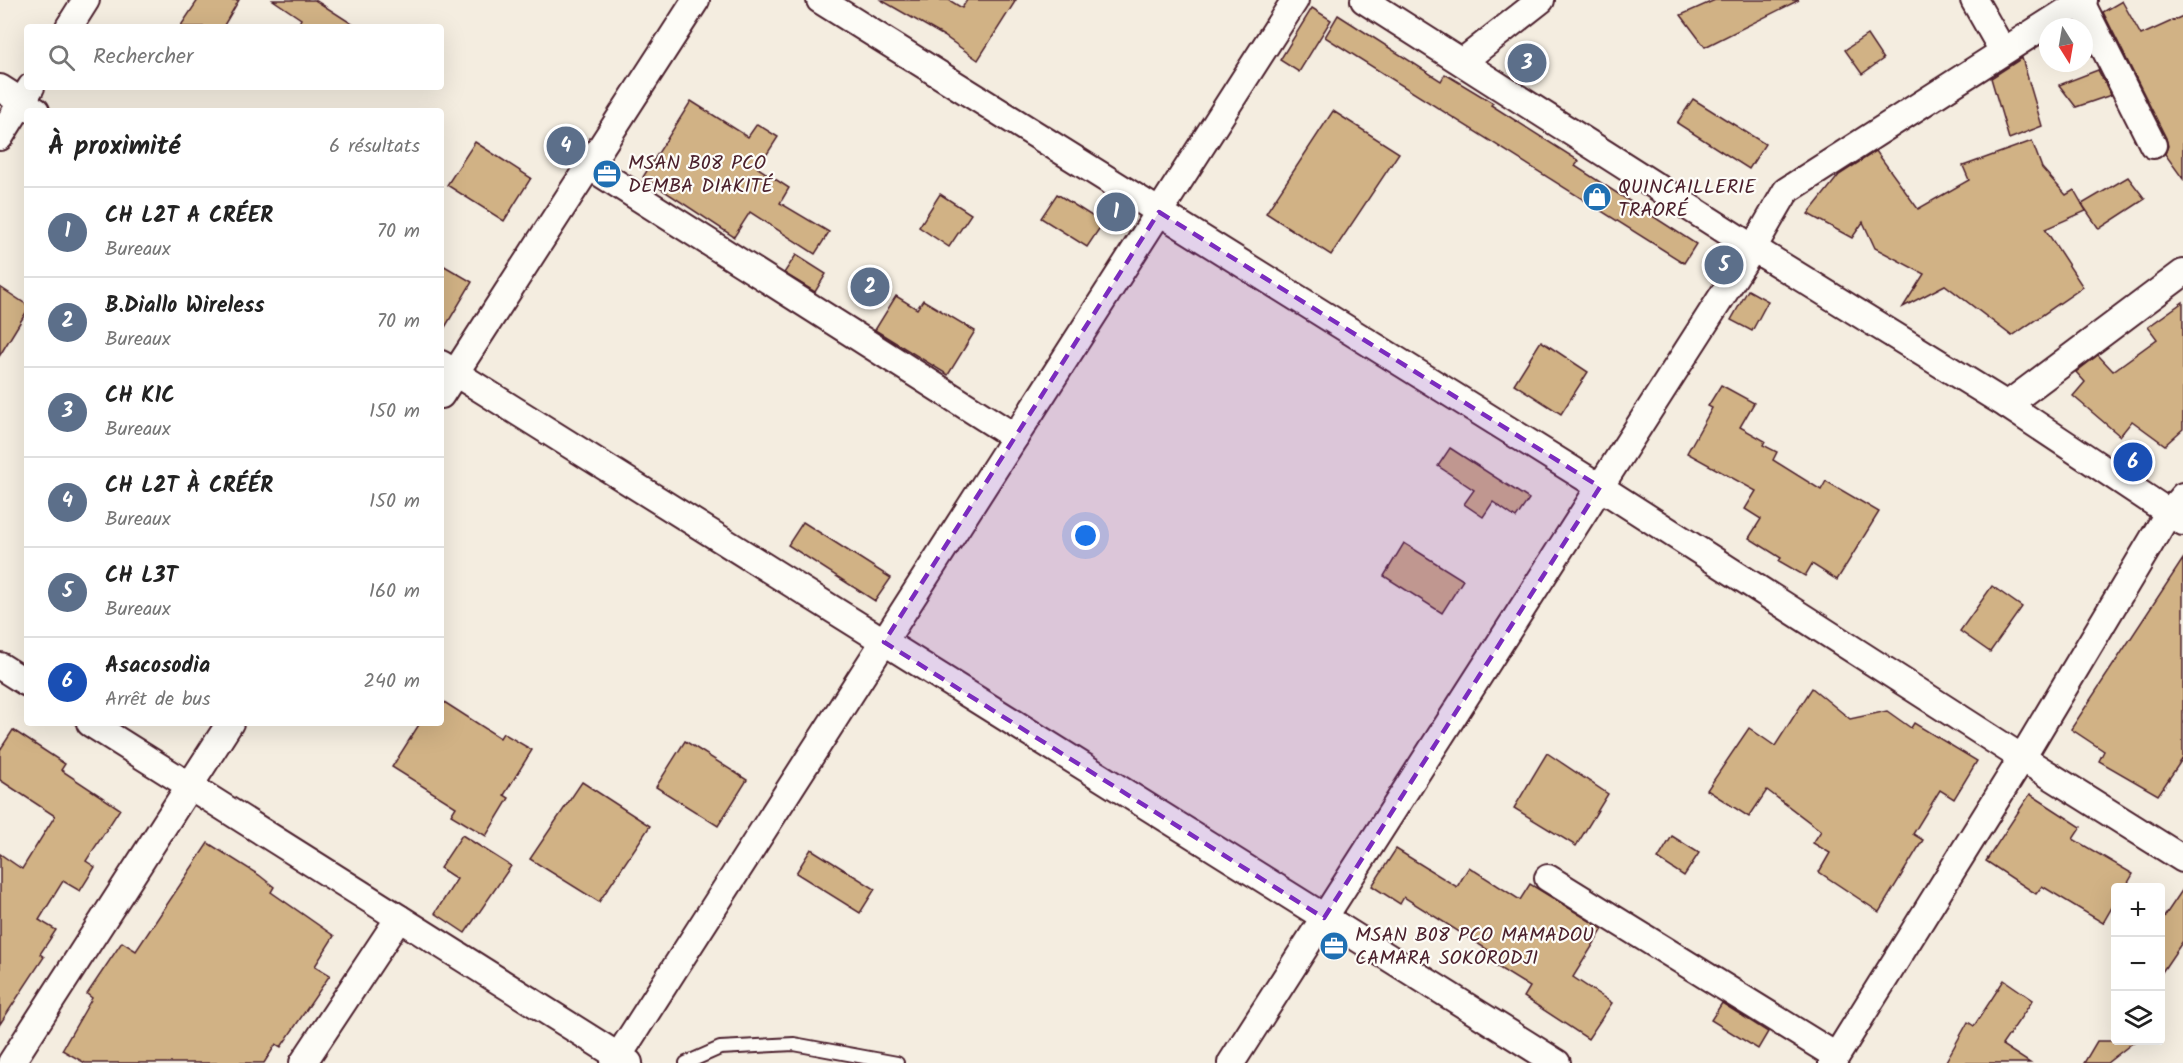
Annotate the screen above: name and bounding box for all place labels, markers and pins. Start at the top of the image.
pin: 3 [1508,40,1546,86]
pin: 4 [546,124,586,168]
place label: MSAN B08 PCO DEMBA DIAKITÉ [628,148,774,203]
office icon: MSAN B08 PCO DEMBA DIAKITÉ [591,158,623,190]
place label: QUINCAILLERIE TRAORÉ [1618,172,1757,227]
shop icon: QUINCAILLERIE TRAORÉ [1581,181,1613,213]
pin: 1 [1096,190,1136,234]
pin: 5 [1704,242,1744,288]
pin: 2 [850,264,890,310]
pin: 6 [2114,440,2152,484]
place label: MSAN B08 PCO MAMADOU CAMARA SOKORODJI [1355,920,1594,975]
office icon: MSAN B08 PCO MAMADOU CAMARA SOKORODJI [1318,930,1350,962]

